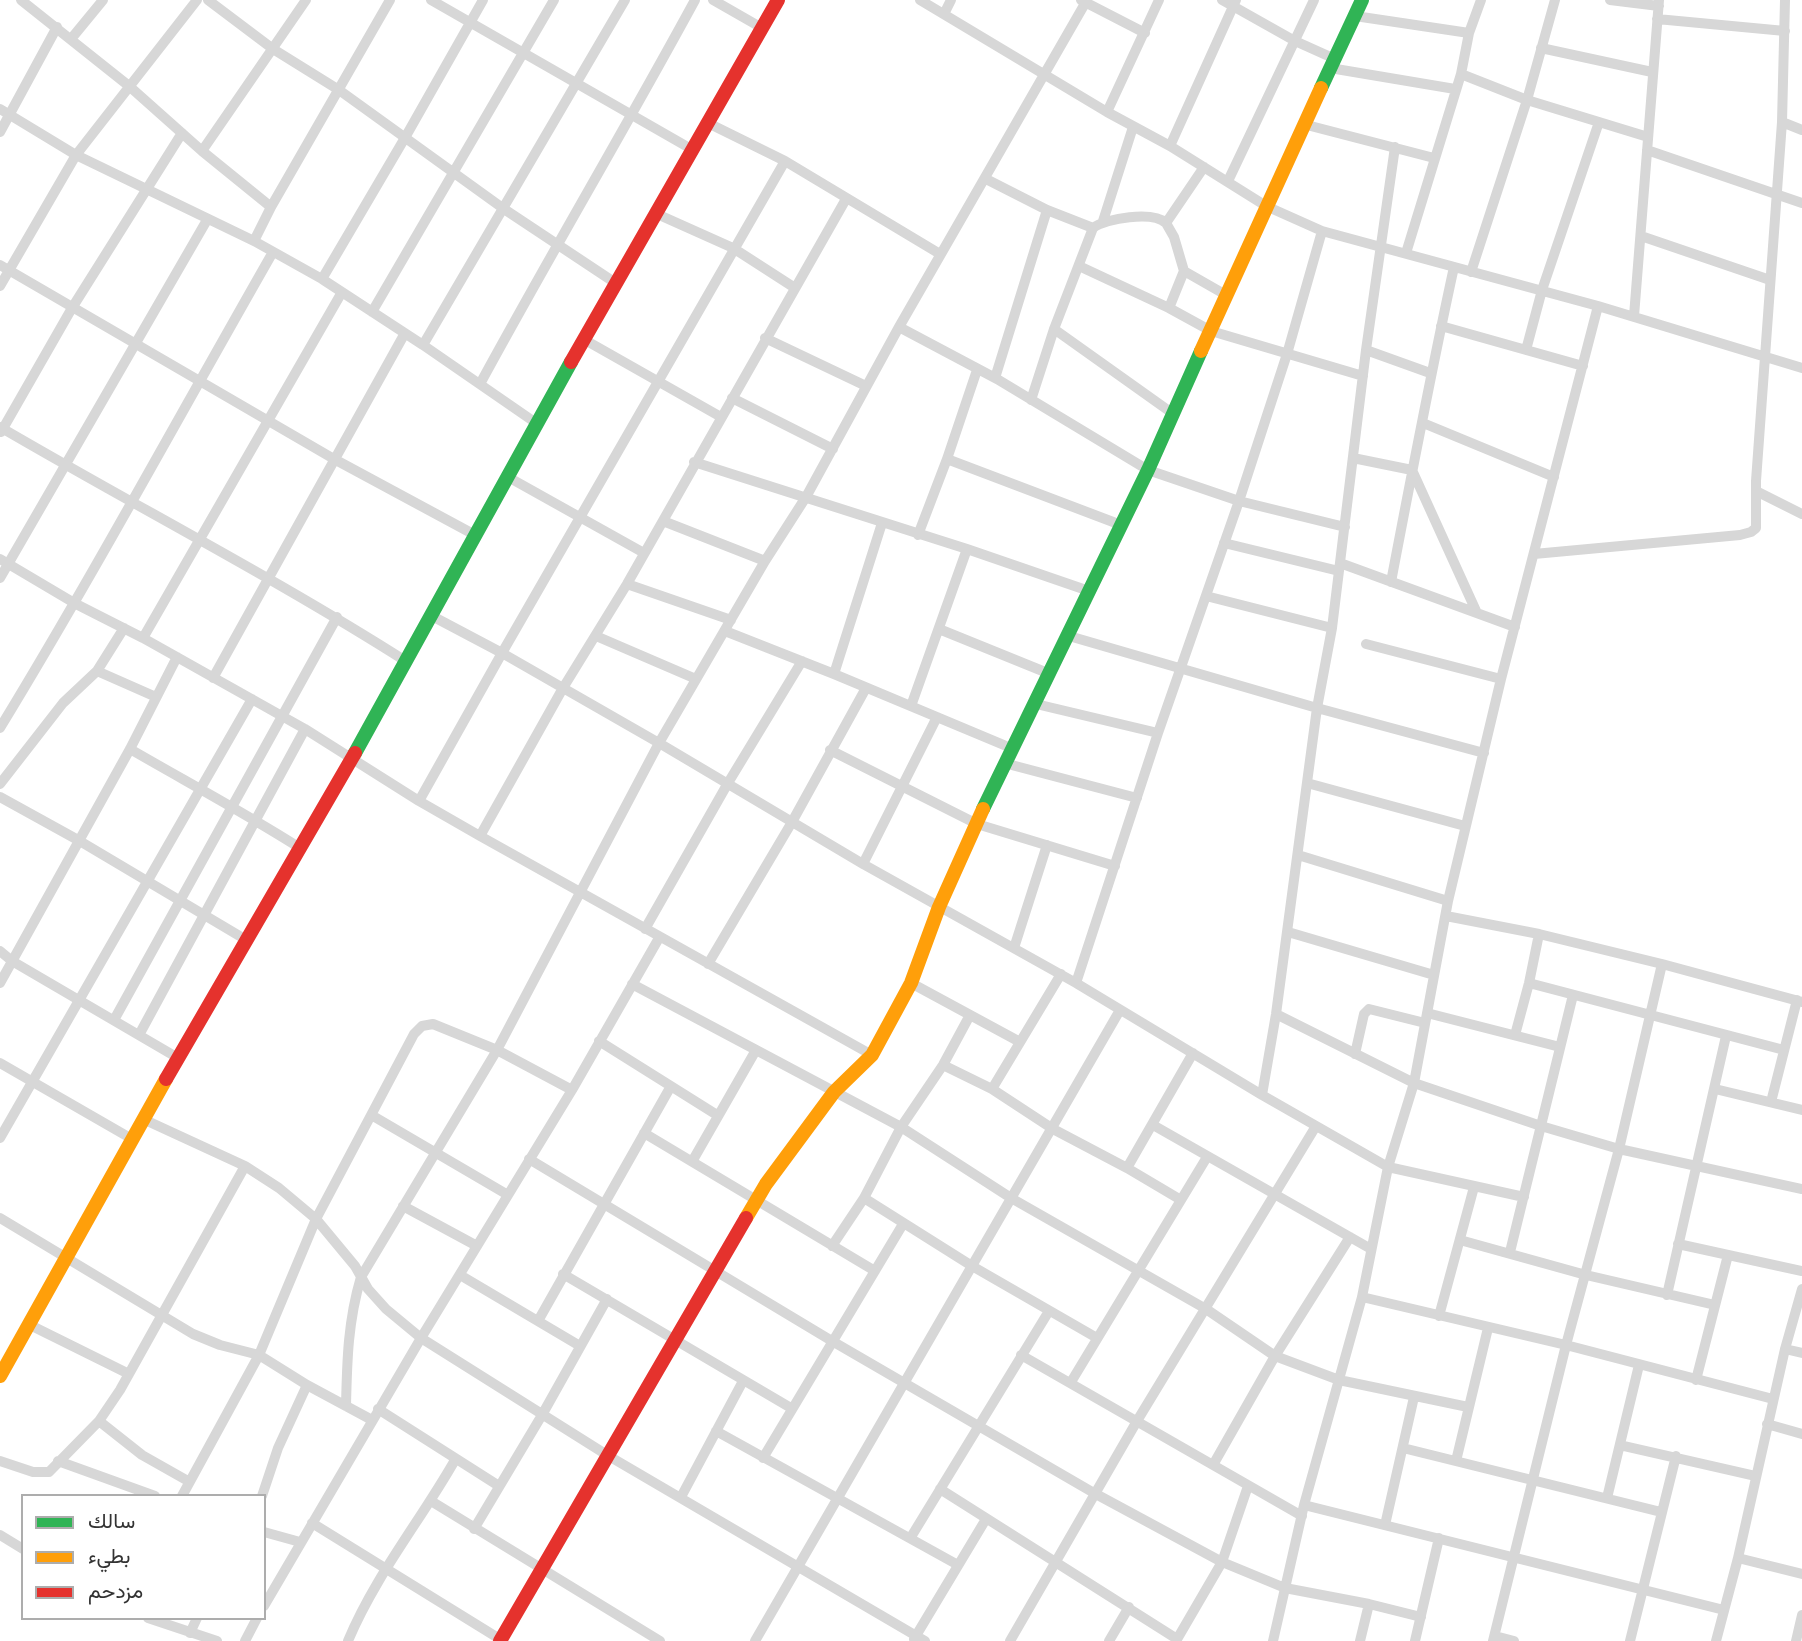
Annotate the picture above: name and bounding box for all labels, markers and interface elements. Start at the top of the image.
legend [21,1494,266,1620]
text: سالك [88,1507,135,1533]
text: بطيء [88,1542,131,1568]
text: مزدحم [88,1577,143,1603]

